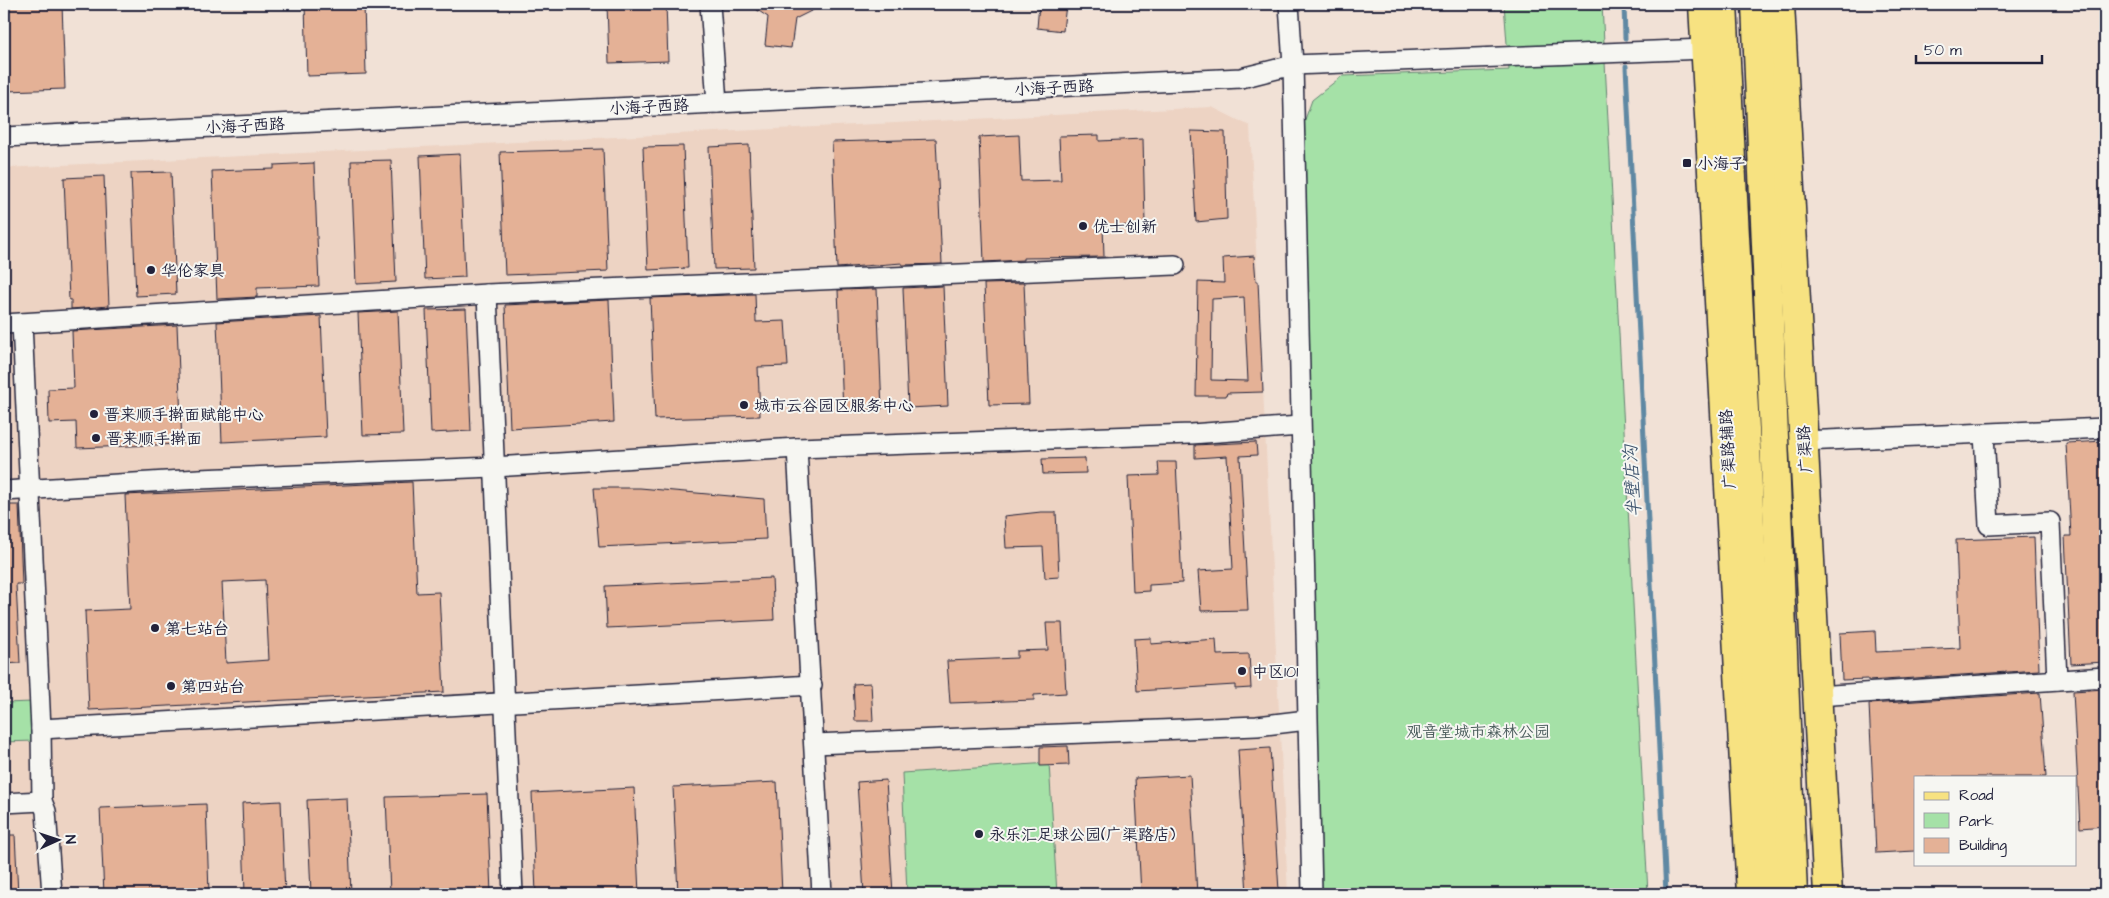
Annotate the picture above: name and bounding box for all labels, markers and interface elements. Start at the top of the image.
scale bar [1916,32,2043,64]
text: 50 m [1924,40,1962,61]
street label: 小海子西路 [1014,75,1095,101]
street label: 小海子西路 [609,94,690,120]
street label: 小海子西路 [205,113,286,139]
place label: 小海子 [1697,153,1745,175]
marker: 小海子 [1681,157,1693,169]
place label: 优士创新 [1093,216,1157,238]
marker: 优士创新 [1077,220,1089,232]
place label: 华伦家具 [161,260,225,282]
marker: 华伦家具 [145,264,157,276]
place label: 城市云谷园区服务中心 [754,395,914,417]
marker: 城市云谷园区服务中心 [738,399,750,411]
place label: 晋来顺手擀面赋能中心 [104,404,264,426]
marker: 晋来顺手擀面赋能中心 [88,408,100,420]
street label: 广渠路辅路 [1715,408,1741,489]
street label: 广渠路 [1793,424,1817,473]
place label: 晋来顺手擀面 [106,428,202,450]
marker: 晋来顺手擀面 [90,432,102,444]
water label: 半壁店沟 [1618,442,1647,518]
place label: 第七站台 [165,618,229,640]
marker: 第七站台 [149,622,161,634]
place label: 中区101 [1252,661,1298,683]
marker: 中区101 [1236,665,1248,677]
place label: 第四站台 [181,676,245,698]
marker: 第四站台 [165,680,177,692]
park label: 观音堂城市森林公园 [1406,721,1550,743]
legend [1914,776,2076,866]
text: Road [1959,785,1994,806]
text: Park [1959,811,1994,832]
north arrow [32,816,82,866]
place label: 永乐汇足球公园(广渠路店) [989,824,1176,846]
marker: 永乐汇足球公园(广渠路店) [973,828,985,840]
text: N [60,834,80,844]
text: Building [1959,835,2007,857]

